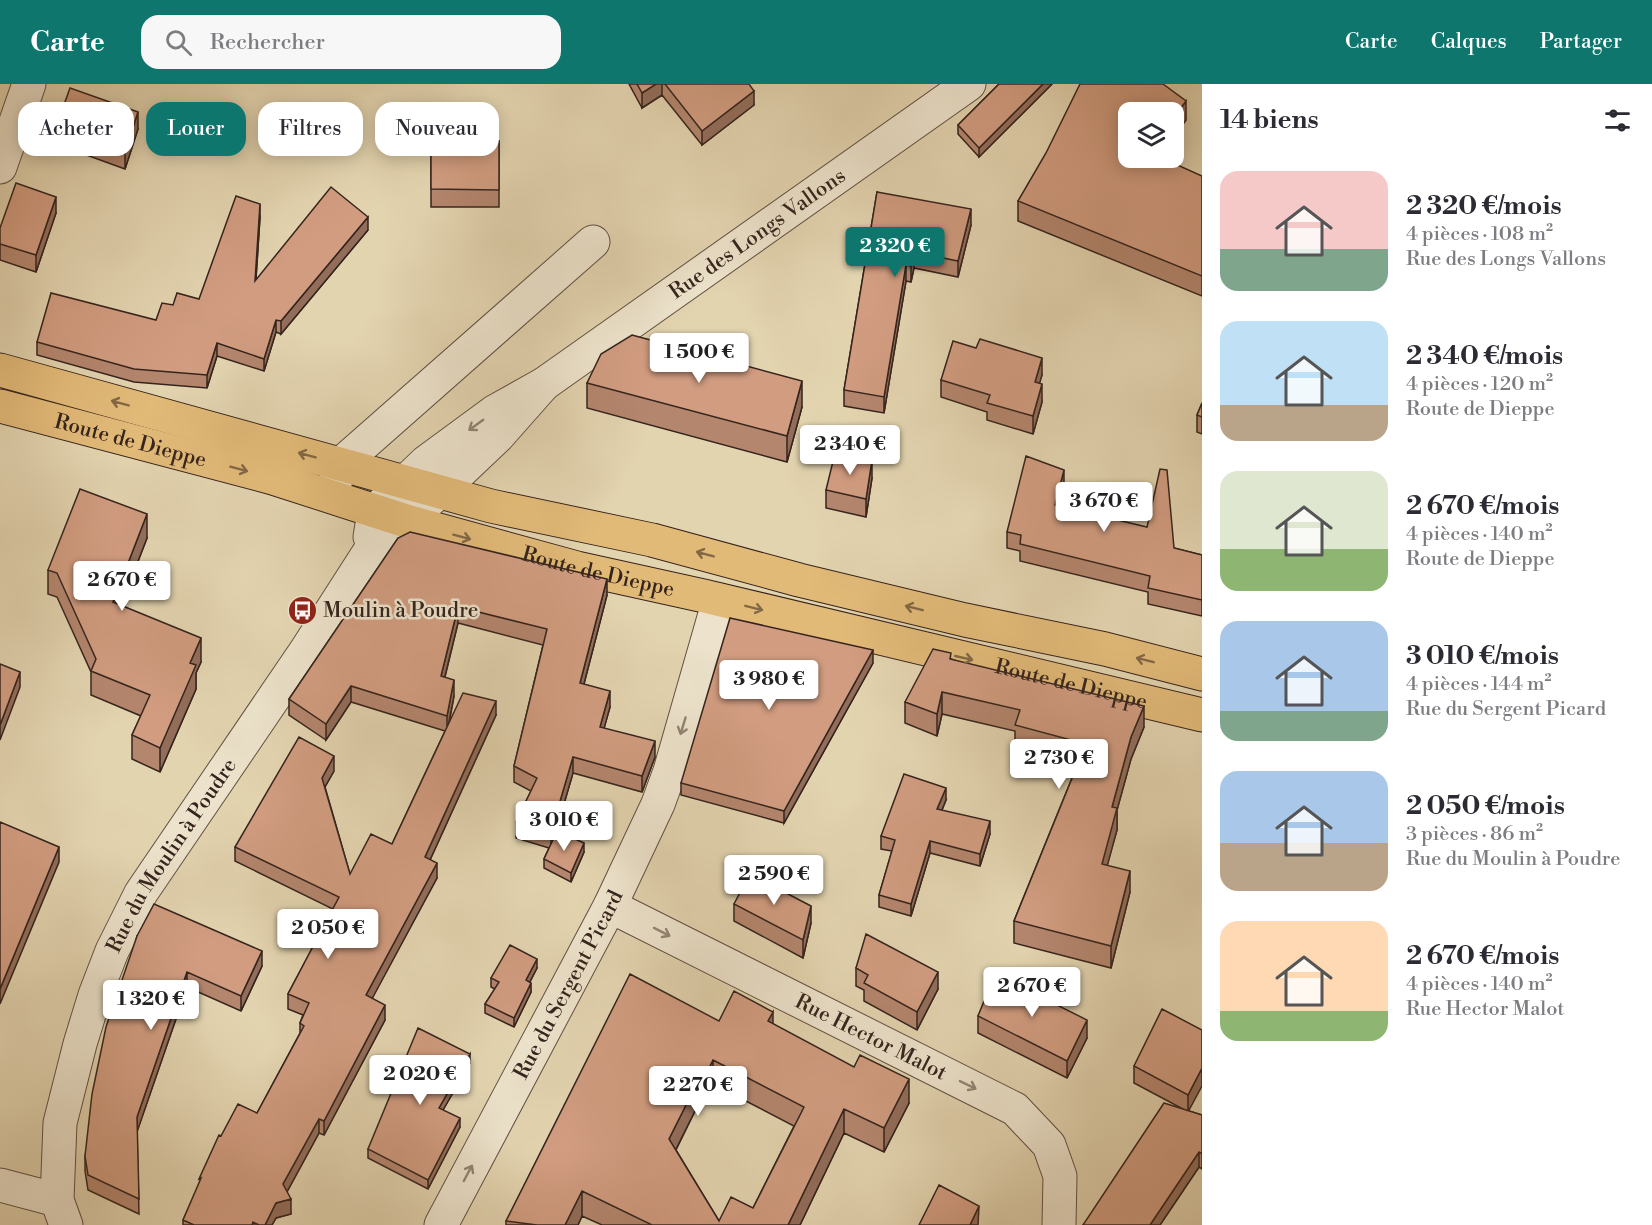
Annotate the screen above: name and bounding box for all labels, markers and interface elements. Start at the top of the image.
search box [141,15,561,69]
text: Carte [30,25,105,60]
icon: search [162,26,195,59]
text: Rechercher [210,29,325,56]
text: Carte [1345,29,1398,55]
text: Calques [1431,29,1507,55]
text: Partager [1540,29,1622,55]
chip: Acheter [18,102,134,156]
chip: Louer [146,102,246,156]
chip: Filtres [258,102,363,156]
chip: Nouveau [375,102,499,156]
map controls [1118,102,1184,168]
button: layers [1118,102,1184,168]
text: 14 biens [1220,104,1319,136]
icon: filters [1601,104,1634,137]
street label: Rue des Longs Vallons [664,163,851,306]
text: 2 320 €/mois [1406,190,1562,222]
icon: home [1268,195,1340,267]
text: 4 pièces · 108 m² [1406,222,1553,247]
pin: 2 320 € [840,227,950,278]
text: 2 320 € [860,234,931,259]
text: Rue des Longs Vallons [1406,247,1606,272]
pin: 1 500 € [644,333,754,384]
text: 1 500 € [664,340,734,365]
text: 2 340 €/mois [1406,340,1563,372]
icon: home [1268,345,1340,417]
text: 4 pièces · 120 m² [1406,372,1553,397]
one-way arrow [110,397,129,408]
text: Route de Dieppe [1406,397,1554,422]
street label: Route de Dieppe [52,409,209,474]
one-way arrow [469,419,485,431]
pin: 2 340 € [795,425,905,476]
text: 2 340 € [814,432,886,457]
one-way arrow [298,449,317,460]
one-way arrow [229,464,248,476]
pin: 3 670 € [1049,482,1159,533]
text: 3 670 € [1070,489,1138,514]
text: 2 670 €/mois [1406,490,1559,522]
icon: home [1268,495,1340,567]
text: 4 pièces · 140 m² [1406,522,1552,547]
one-way arrow [452,531,471,543]
street label: Route de Dieppe [519,541,677,603]
text: Route de Dieppe [1406,547,1554,572]
one-way arrow [696,548,715,560]
pin: 2 670 € [67,561,177,612]
text: 2 670 € [87,568,157,593]
bus stop icon: Moulin à Poudre [286,594,318,626]
place label: Moulin à Poudre [323,598,478,624]
one-way arrow [905,601,924,613]
one-way arrow [744,603,763,615]
text: 3 010 €/mois [1406,640,1559,672]
icon: home [1268,645,1340,717]
one-way arrow [954,652,973,664]
one-way arrow [1136,653,1155,665]
street label: Route de Dieppe [992,654,1150,715]
pin: 3 980 € [714,660,824,711]
text: 3 980 € [733,667,805,692]
text: 4 pièces · 144 m² [1406,672,1551,697]
text: Rue du Sergent Picard [1406,697,1606,722]
one-way arrow [677,716,688,735]
pin: 2 730 € [1004,739,1114,790]
text: 2 730 € [1024,746,1094,771]
street label: Rue du Moulin à Poudre [101,754,243,957]
text: 2 050 €/mois [1406,790,1565,822]
icon: home [1268,795,1340,867]
pin: 3 010 € [509,801,619,852]
text: 3 010 € [530,808,598,833]
text: 3 pièces · 86 m² [1406,822,1543,847]
text: Rue du Moulin à Poudre [1406,847,1620,872]
pin: 2 590 € [719,855,829,906]
text: 2 590 € [738,862,810,887]
street label: Rue du Sergent Picard [509,886,630,1084]
pin: 2 050 € [273,909,383,960]
text: 2 050 € [291,916,365,941]
one-way arrow [653,927,671,939]
text: 2 670 €/mois [1406,940,1559,972]
icon: home [1268,945,1340,1017]
pin: 2 670 € [977,967,1087,1018]
text: 4 pièces · 140 m² [1406,972,1552,997]
text: 2 670 € [997,974,1067,999]
pin: 1 320 € [96,980,206,1031]
text: 1 320 € [117,987,185,1012]
street label: Rue Hector Malot [790,989,951,1087]
text: Rue Hector Malot [1406,997,1564,1022]
pin: 2 020 € [365,1055,475,1106]
text: 2 020 € [383,1062,457,1087]
pin: 2 270 € [643,1066,753,1117]
text: 2 270 € [663,1073,733,1098]
one-way arrow [959,1080,977,1092]
one-way arrow [463,1165,474,1183]

